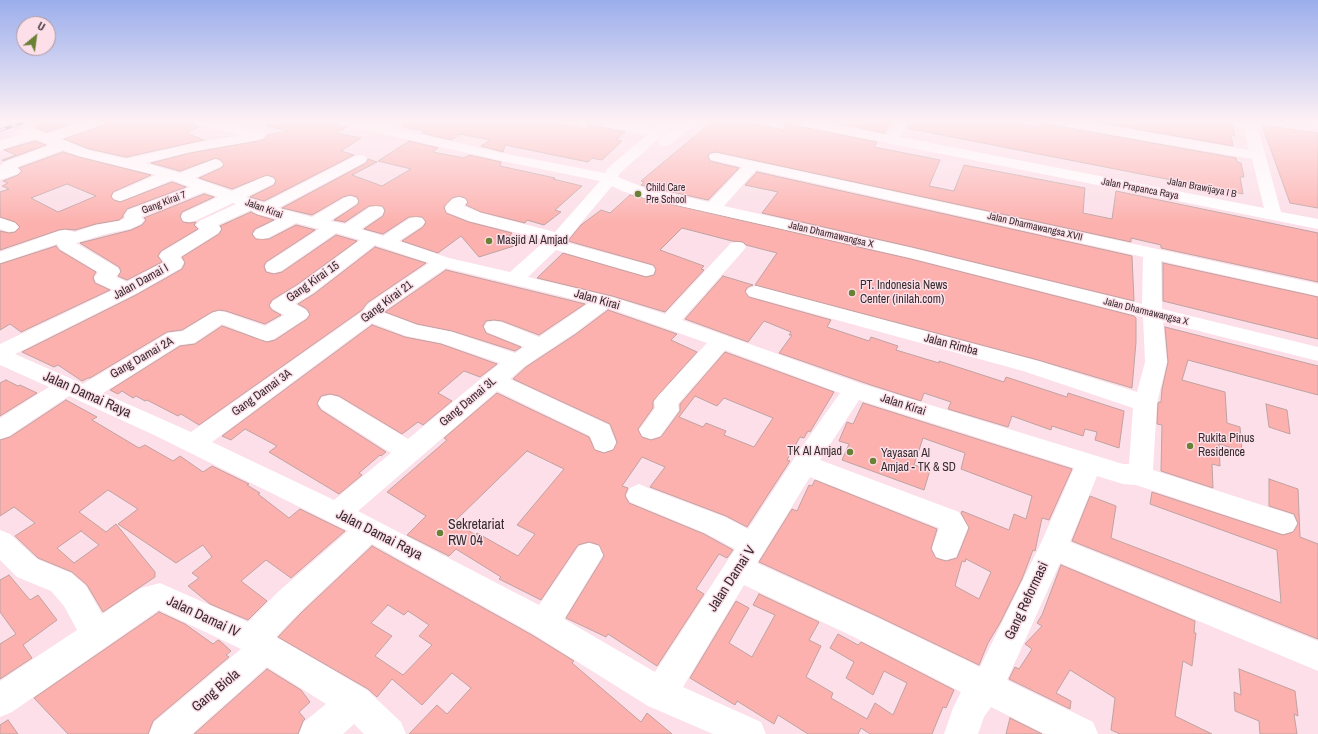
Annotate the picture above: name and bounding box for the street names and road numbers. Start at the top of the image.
street label: Jalan Brawijaya I B [1166,175,1238,201]
street label: Jalan Prapanca Raya [1100,176,1180,202]
street label: Gang Kirai 7 [140,189,188,217]
street label: Jalan Kirai [244,197,284,221]
street label: Jalan Dharmawangsa XVII [986,210,1084,244]
street label: Jalan Dharmawangsa X [787,219,875,251]
street label: Gang Kirai 15 [284,259,342,305]
street label: Jalan Damai I [111,261,171,303]
street label: Gang Kirai 21 [358,278,416,326]
street label: Jalan Kirai [572,287,622,313]
street label: Jalan Dharmawangsa X [1102,296,1190,328]
street label: Jalan Rimba [922,331,980,359]
street label: Gang Damai 2A [108,334,176,382]
street label: Gang Damai 3A [229,366,295,420]
street label: Jalan Damai Raya [40,368,134,422]
street label: Gang Damai 3L [437,374,499,430]
street label: Jalan Kirai [878,391,928,419]
street label: Jalan Damai Raya [333,506,425,564]
street label: Jalan Damai V [704,543,760,615]
street label: Gang Reformasi [1002,559,1052,643]
street label: Jalan Damai IV [164,593,242,641]
street label: Gang Biola [189,666,243,716]

